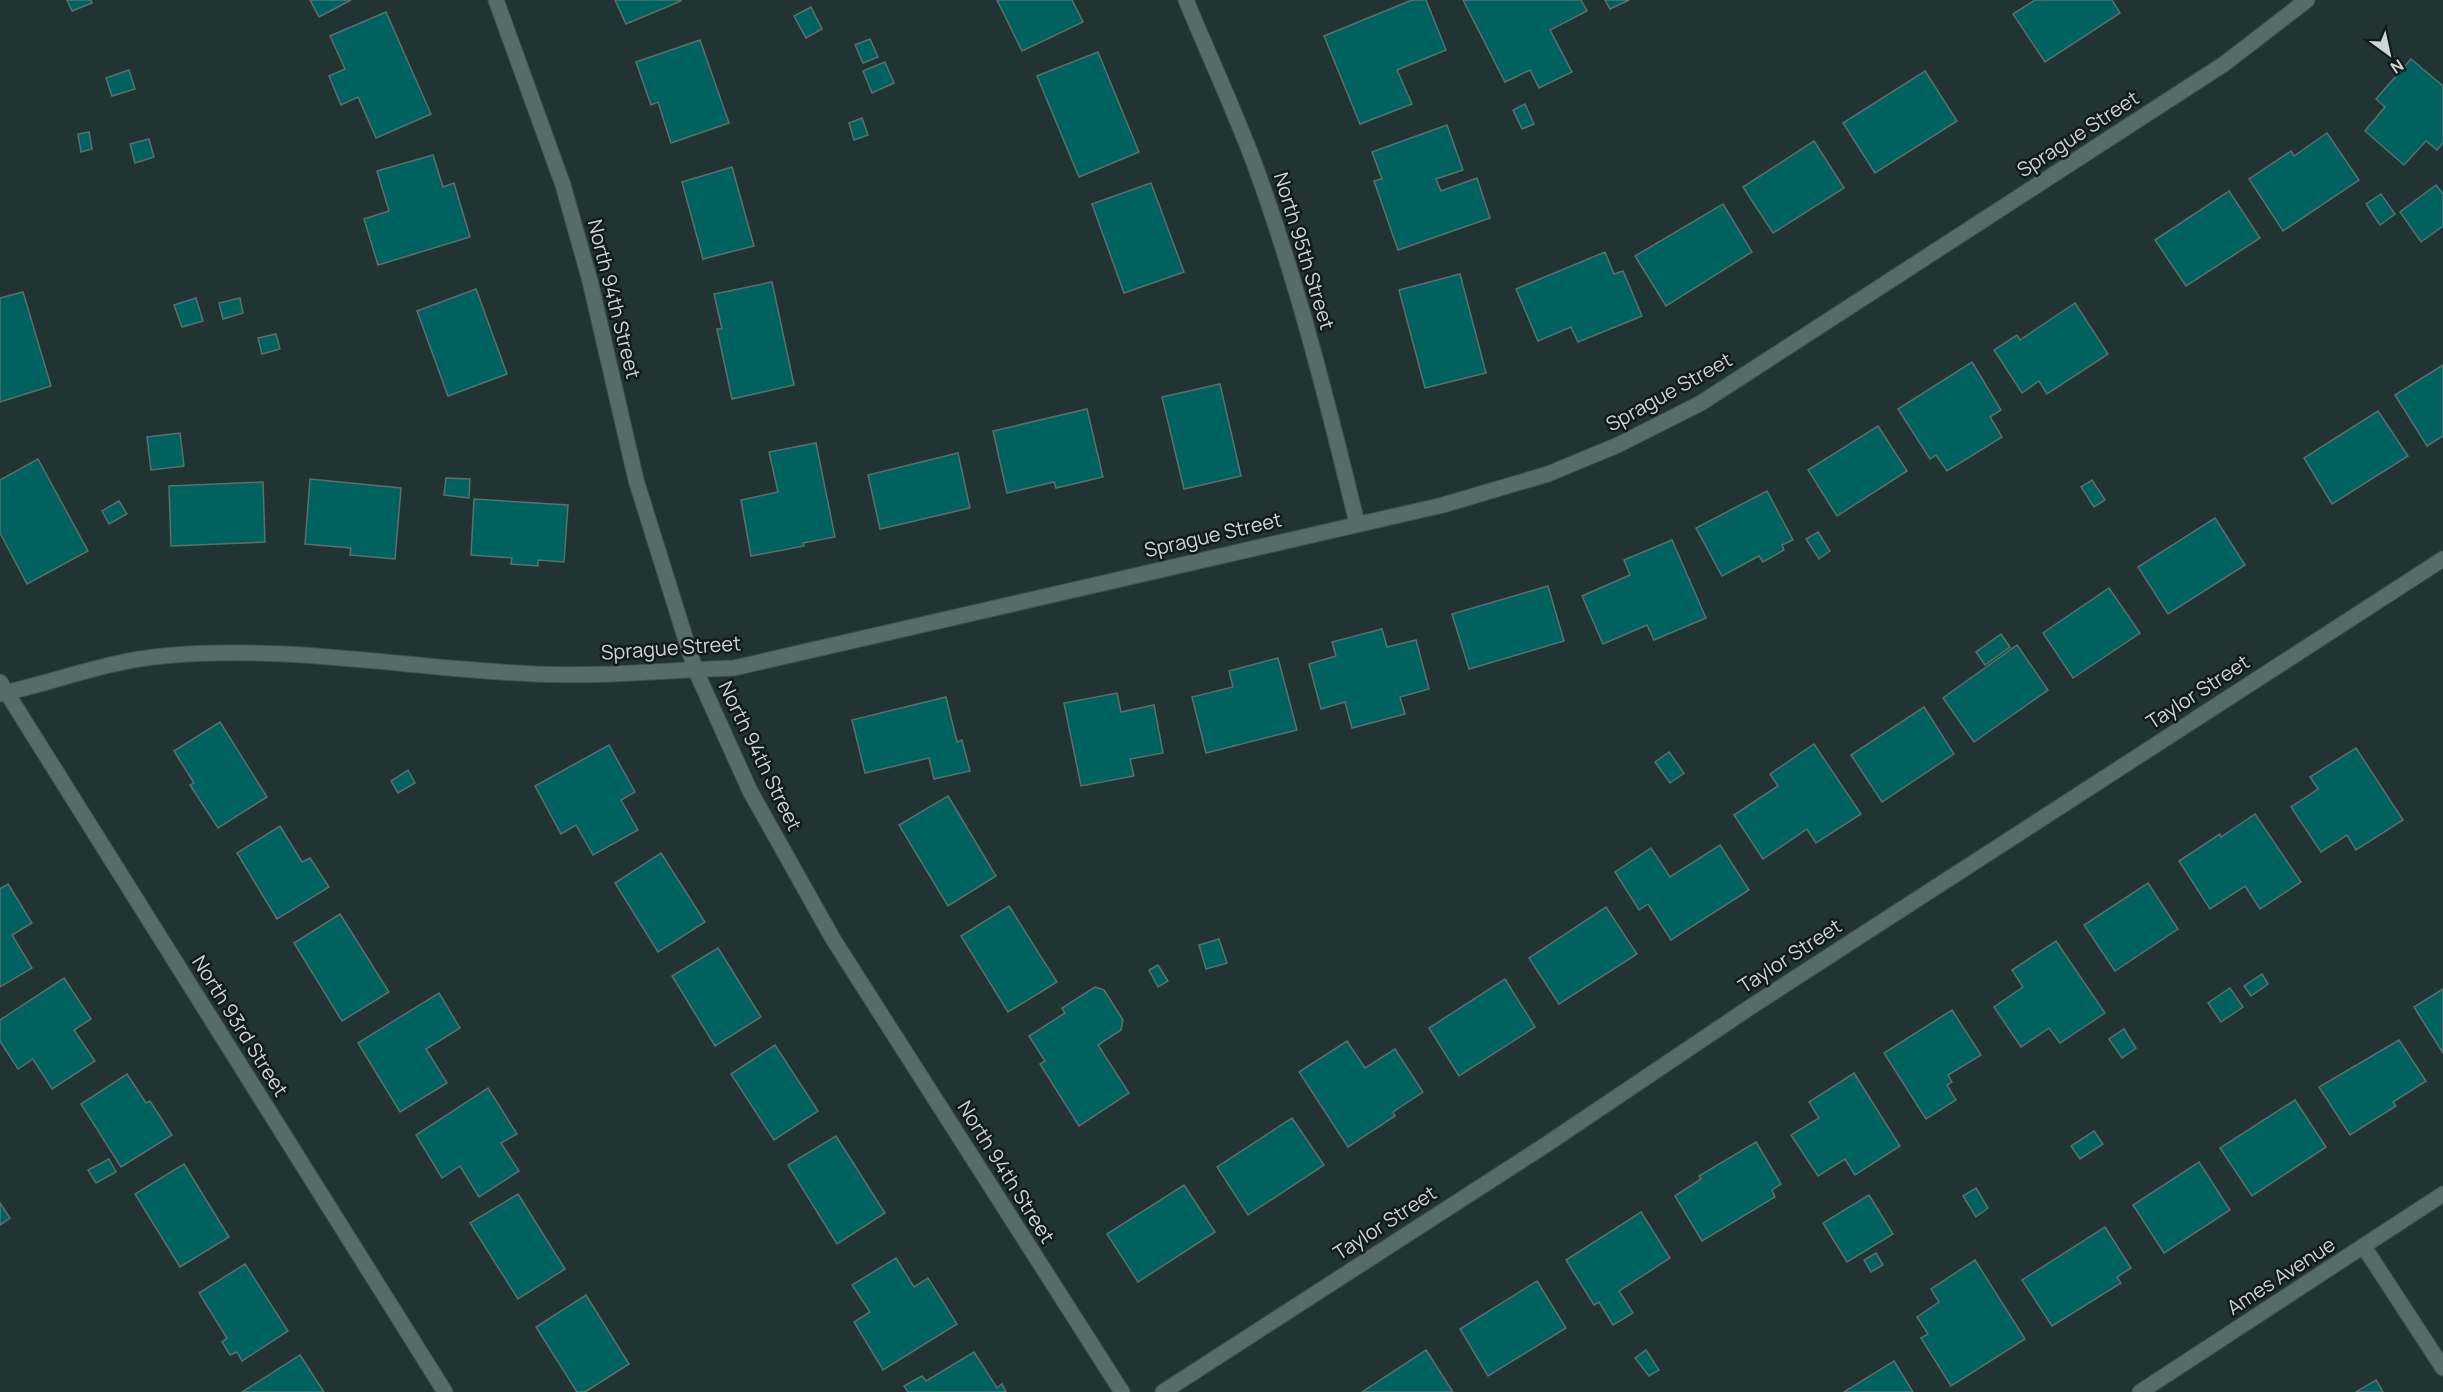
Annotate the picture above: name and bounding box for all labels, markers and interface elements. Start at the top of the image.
north arrow [2359,24,2419,84]
text: N [2386,54,2408,79]
street label: Sprague Street [2012,84,2144,183]
street label: North 95th Street [1268,169,1341,333]
street label: North 94th Street [582,216,647,381]
street label: Sprague Street [1601,346,1737,437]
street label: Sprague Street [1142,506,1284,563]
street label: Sprague Street [600,629,742,666]
street label: Taylor Street [2141,648,2255,735]
street label: North 94th Street [712,676,808,835]
street label: Taylor Street [1733,912,1847,999]
street label: North 93rd Street [186,950,295,1101]
street label: North 94th Street [952,1095,1061,1248]
street label: Taylor Street [1328,1179,1442,1266]
street label: Ames Avenue [2221,1230,2340,1321]

